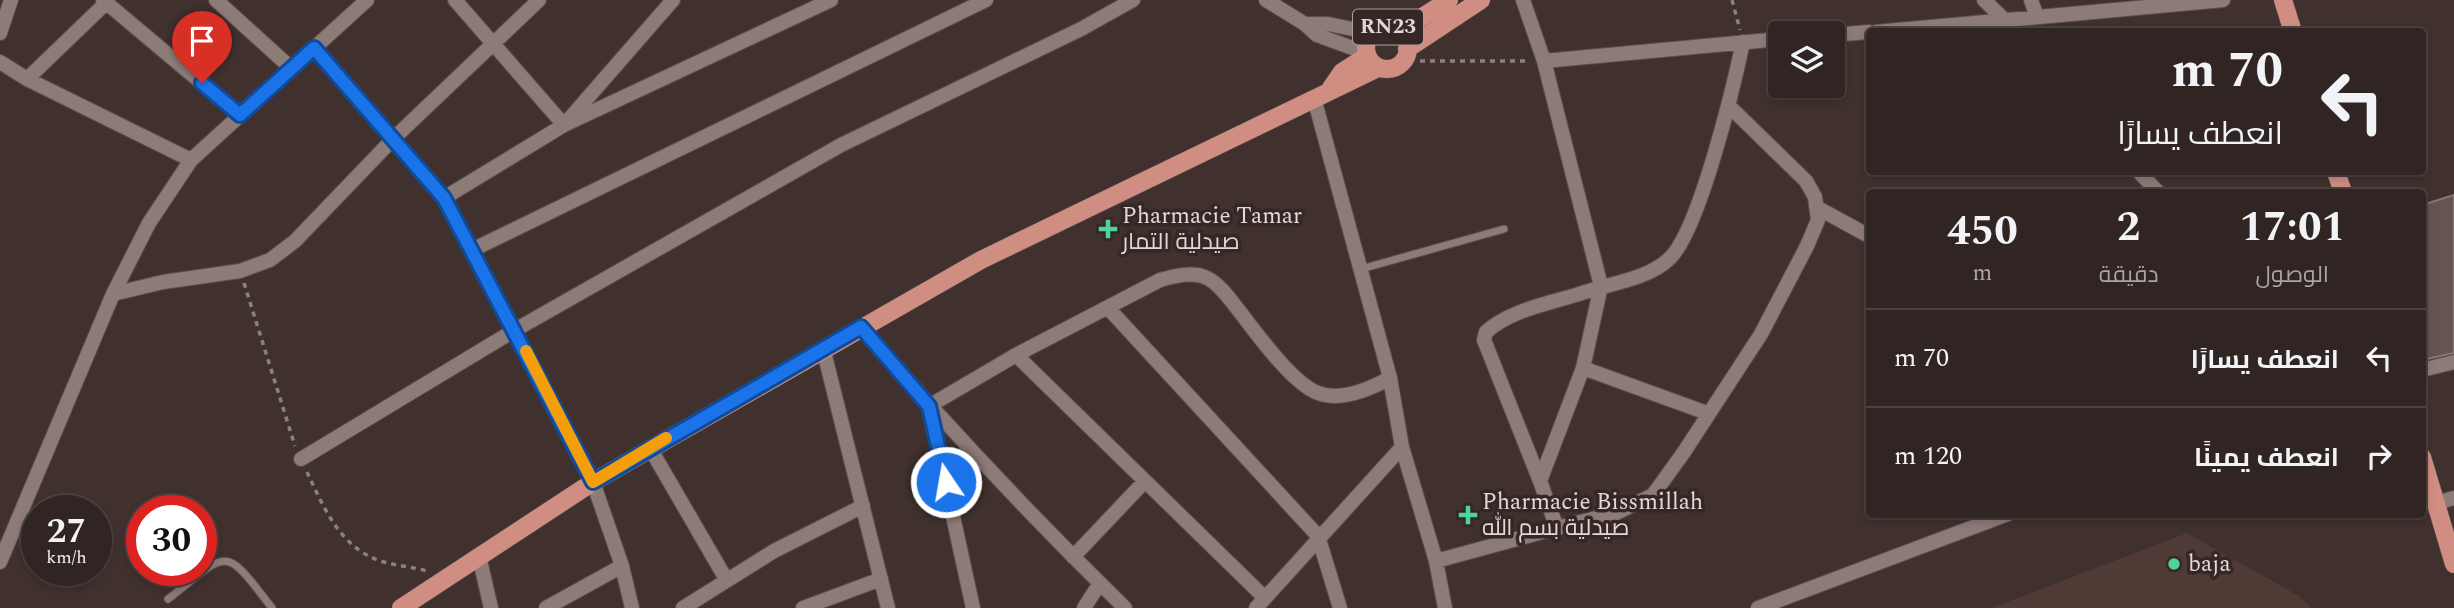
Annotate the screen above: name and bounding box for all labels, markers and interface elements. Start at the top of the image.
road number: RN23 [1353,10,1423,44]
pin [172,11,232,83]
map controls [1768,21,1845,98]
button: layers [1768,21,1845,98]
icon: arrive [183,22,221,60]
text: 70 m [2172,34,2283,109]
icon: left [2307,56,2398,147]
text: انعطف يسارًا [2117,110,2283,159]
text: 2 [2117,196,2140,259]
text: 17:01 [2240,196,2345,259]
place label: Pharmacie Tamar صيدلية التمار [1120,199,1302,260]
text: 450 [1947,200,2018,263]
marker: Pharmacie Tamar صيدلية التمار [1100,221,1116,237]
text: m [1972,256,1992,291]
text: دقيقة [2099,258,2159,293]
text: الوصول [2256,258,2329,293]
text: 70 m [1894,338,1949,378]
icon: left [2360,339,2398,377]
text: انعطف يسارًا [2191,340,2339,380]
text: 120 m [1894,436,1962,476]
icon: right [2360,437,2398,475]
text: انعطف يمينًا [2194,438,2339,478]
position arrow [909,445,983,519]
place label: Pharmacie Bissmillah صيدلية بسم الله [1482,485,1703,546]
speed limit sign: 30 [126,495,217,586]
text: 27 [47,505,86,558]
marker: Pharmacie Bissmillah صيدلية بسم الله [1460,507,1476,523]
text: km/h [46,544,87,571]
place label: baja [2188,547,2231,582]
marker: baja [2166,556,2182,572]

